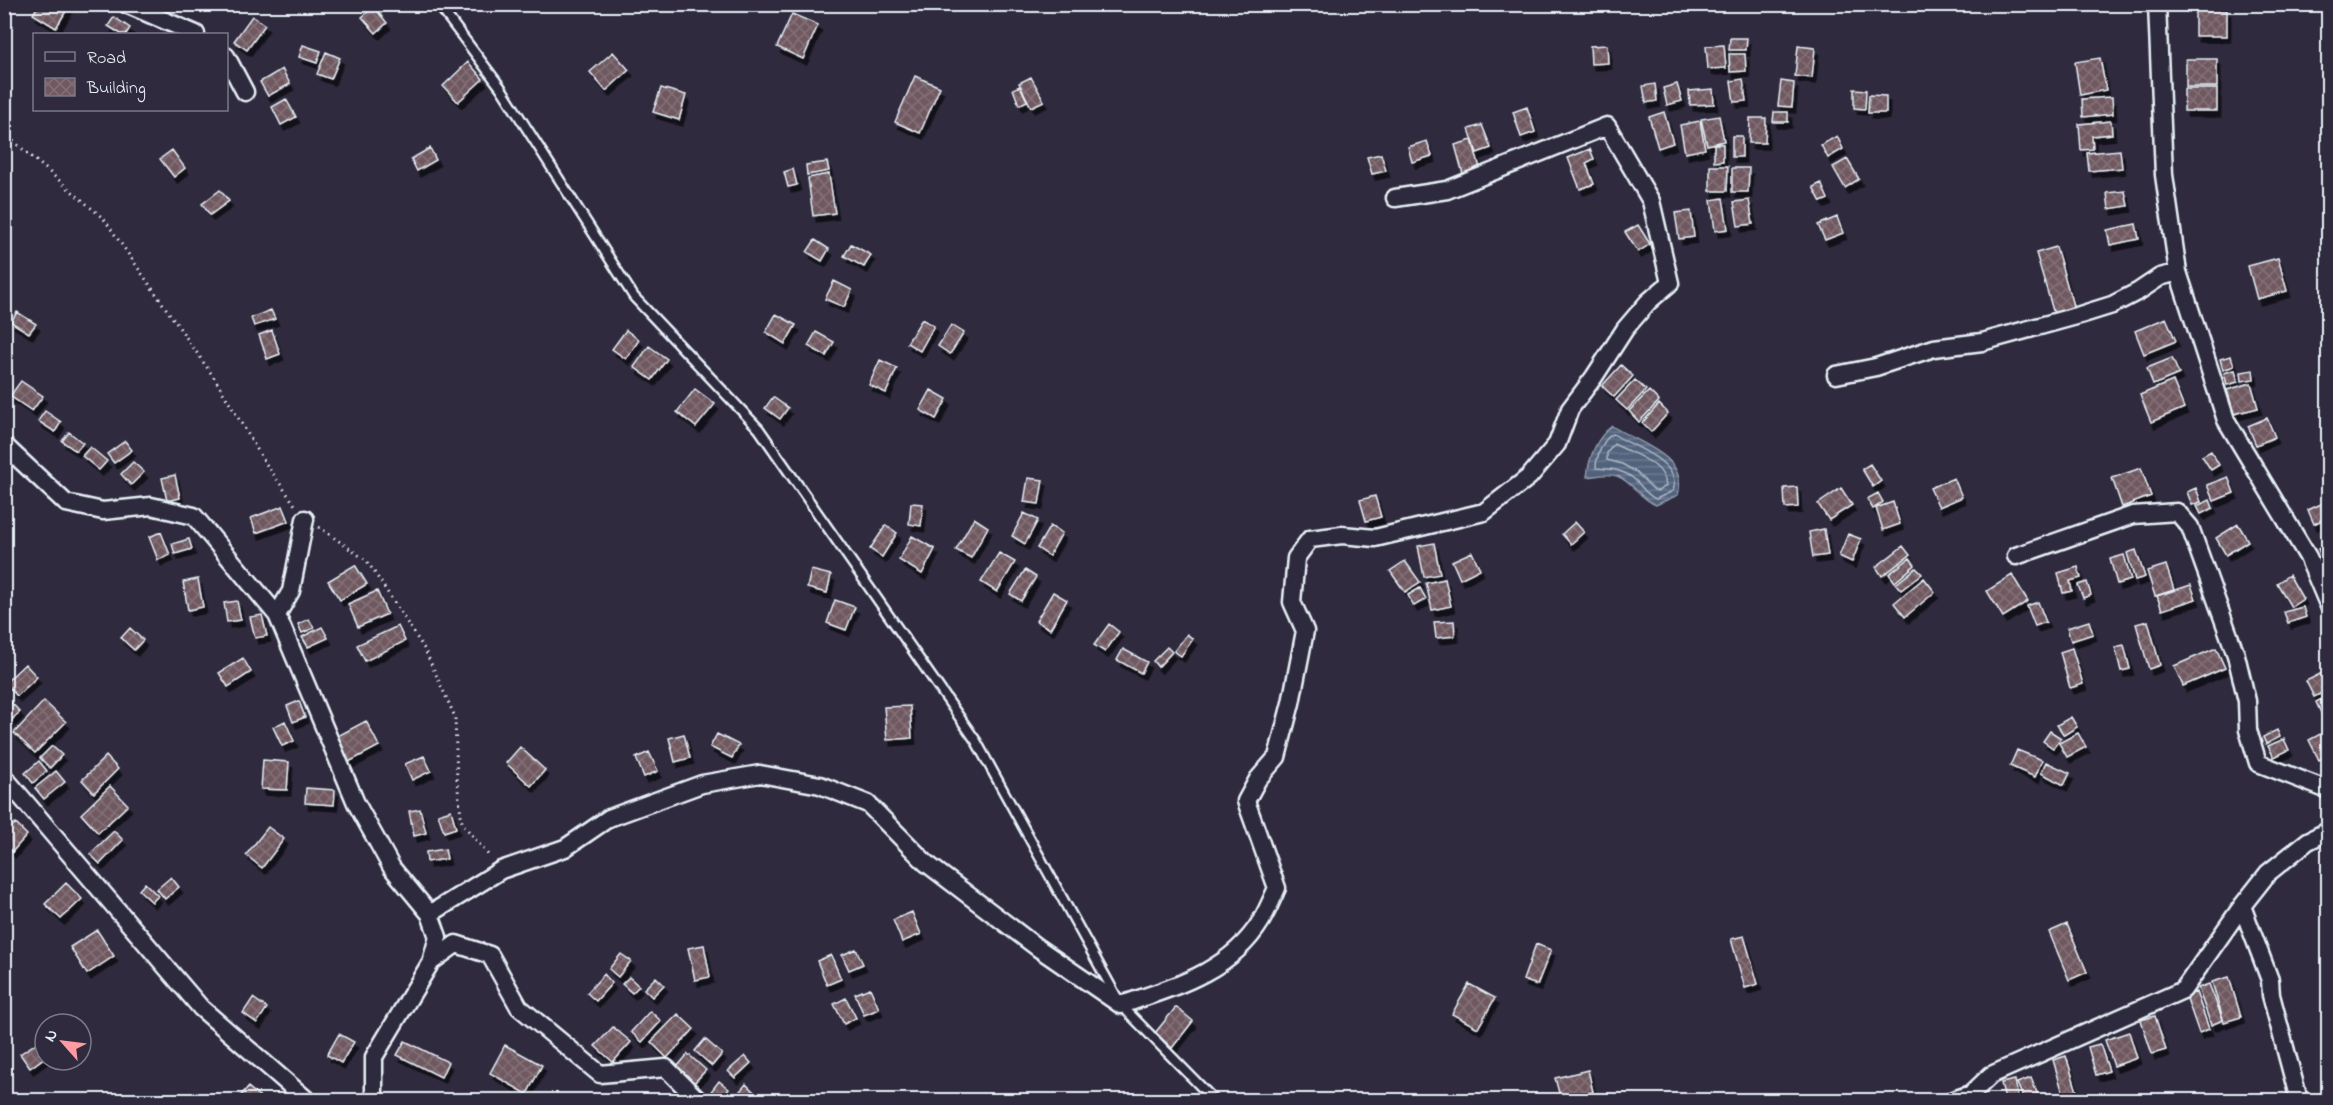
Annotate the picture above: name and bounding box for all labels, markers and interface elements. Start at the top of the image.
legend [33,33,228,111]
text: Road [87,46,126,72]
text: Building [86,76,146,103]
north arrow [33,1012,93,1072]
text: N [38,1025,65,1046]

